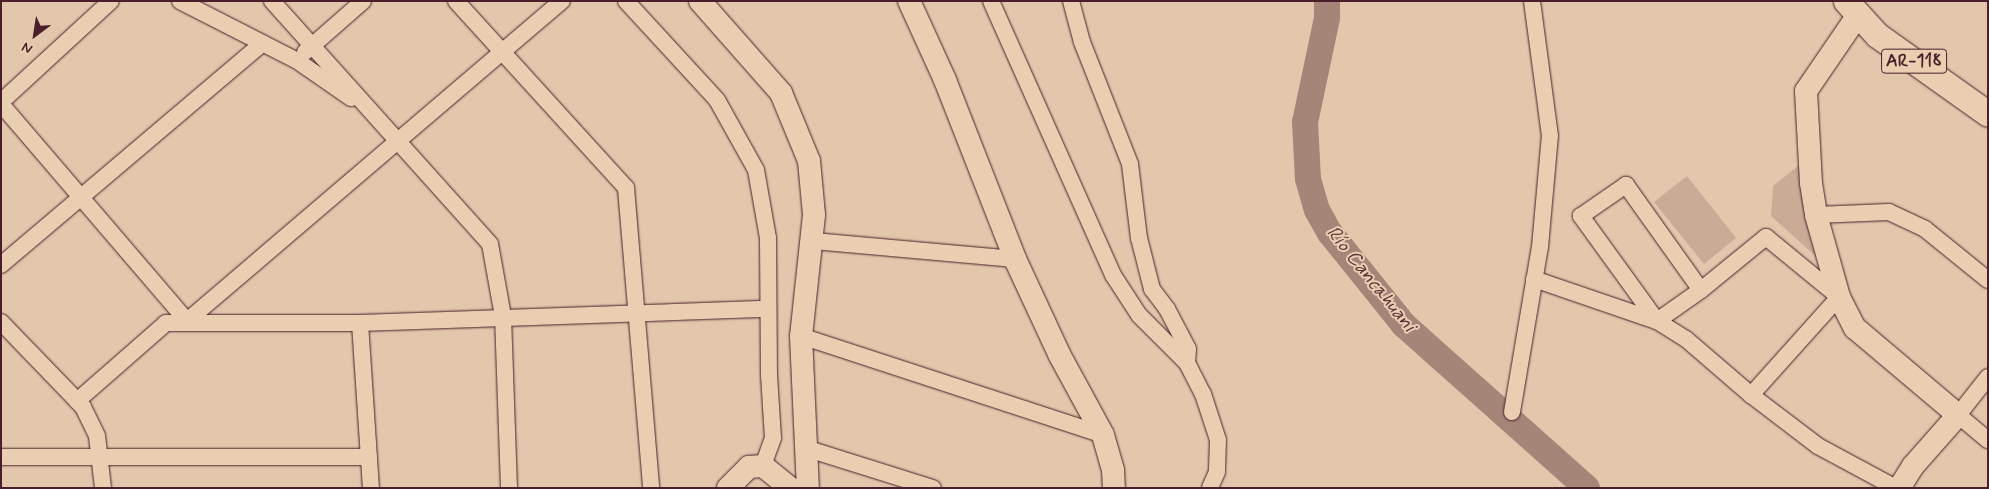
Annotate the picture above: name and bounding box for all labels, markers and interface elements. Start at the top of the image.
north arrow [10,10,60,60]
text: N [19,38,36,58]
road number: AR-118 [1880,46,1948,76]
water label: Río Cancahuani [1320,220,1422,338]

